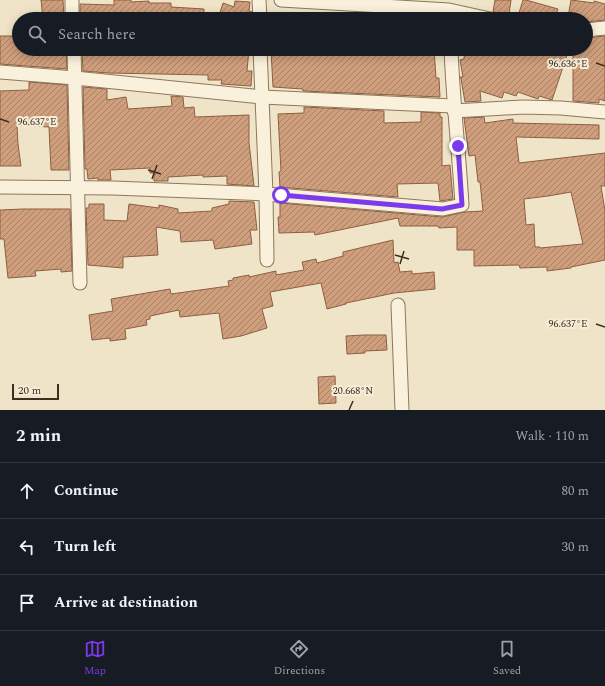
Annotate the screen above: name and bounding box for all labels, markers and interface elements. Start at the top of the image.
search box [12,12,593,56]
icon: search [26,23,48,45]
text: Search here [58,23,136,46]
text: 96.636°E [548,56,588,72]
text: 96.637°E [17,114,57,130]
route end [449,137,467,155]
route start [272,186,290,204]
text: 96.637°E [548,316,588,332]
scale bar [12,382,59,401]
text: 20 m [18,382,41,399]
text: 20.668°N [333,383,373,399]
text: 2 min [16,423,61,449]
text: Walk · 110 m [515,426,589,446]
text: Continue [54,479,119,502]
icon: ahead [16,480,38,502]
text: 80 m [562,481,589,501]
text: Turn left [54,535,116,558]
icon: left [16,536,38,558]
text: 30 m [562,537,589,557]
text: Arrive at destination [54,591,198,614]
icon: arrive [16,592,38,614]
tab: Map [84,638,106,679]
tab: Directions [274,638,325,679]
tab: Saved [493,638,521,679]

